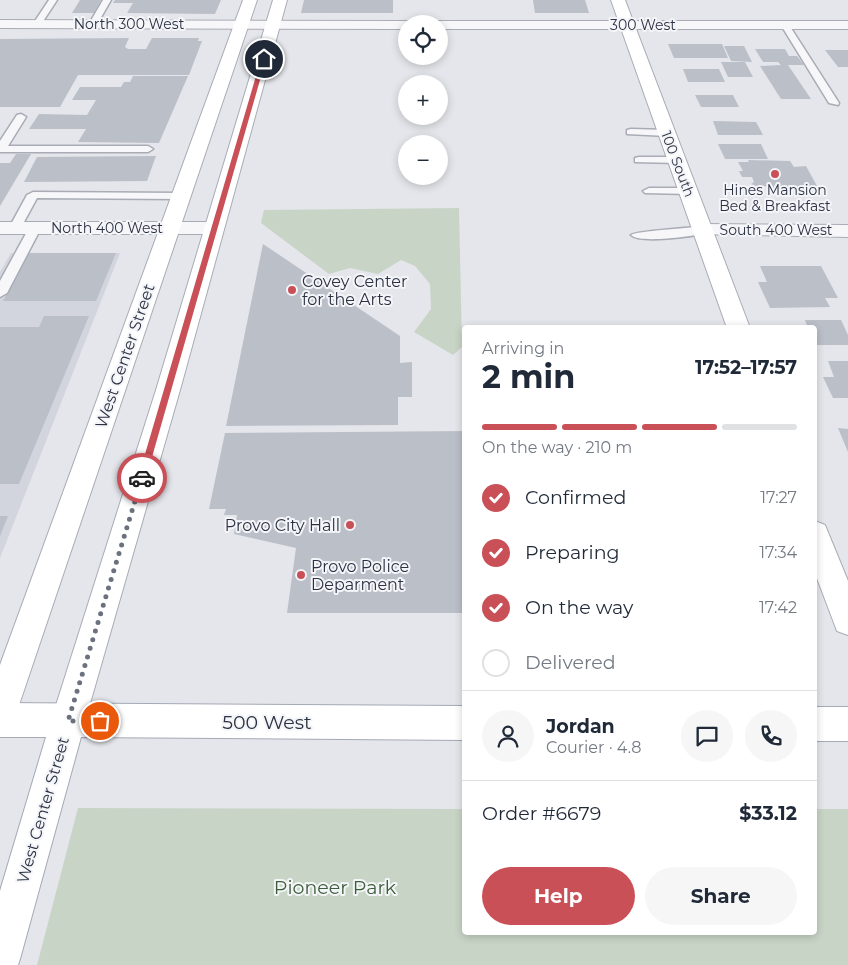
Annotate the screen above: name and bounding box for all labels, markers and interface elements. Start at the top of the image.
street label: North 300 West [74,15,185,33]
map controls [398,15,448,185]
button: locate [398,15,448,65]
street label: 300 West [610,16,676,34]
pin [243,38,285,80]
icon: home [250,45,278,73]
button: + [398,75,448,125]
street label: 100 South [657,128,699,200]
button: − [398,135,448,185]
marker: Hines Mansion Bed & Breakfast [769,168,781,180]
place label: Hines Mansion Bed & Breakfast [719,181,831,215]
street label: North 400 West [51,219,163,237]
street label: South 400 West [720,221,833,239]
place label: Covey Center for the Arts [302,272,407,309]
street label: West Center Street [91,281,159,431]
marker: Covey Center for the Arts [286,284,298,296]
text: Arriving in [482,339,564,358]
text: 17:52–17:57 [695,356,797,379]
text: 2 min [482,357,575,396]
text: On the way · 210 m [482,438,632,457]
courier [117,453,167,503]
icon: car [128,464,156,492]
icon: check [482,484,510,512]
text: Confirmed [525,486,626,509]
text: 17:27 [760,488,797,507]
place label: Provo City Hall [225,516,340,535]
marker: Provo City Hall [344,519,356,531]
icon: check [482,539,510,567]
text: Preparing [525,541,620,564]
text: 17:34 [759,543,797,562]
place label: Provo Police Deparment [311,557,409,594]
marker: Provo Police Deparment [295,569,307,581]
icon: check [482,594,510,622]
text: On the way [525,596,633,619]
text: 17:42 [759,598,797,617]
text: Delivered [525,651,616,674]
pin [79,700,121,742]
icon: bag [86,707,114,735]
button: person [482,710,534,762]
button: chat [681,710,733,762]
button: phone [745,710,797,762]
street label: 500 West [222,711,312,734]
text: Jordan [546,715,615,738]
street label: West Center Street [13,734,73,885]
text: Courier · 4.8 [546,738,642,757]
text: Order #6679 [482,802,601,825]
text: $33.12 [739,802,797,825]
button: Help [482,867,635,925]
button: Share [645,867,797,925]
park label: Pioneer Park [274,876,397,899]

